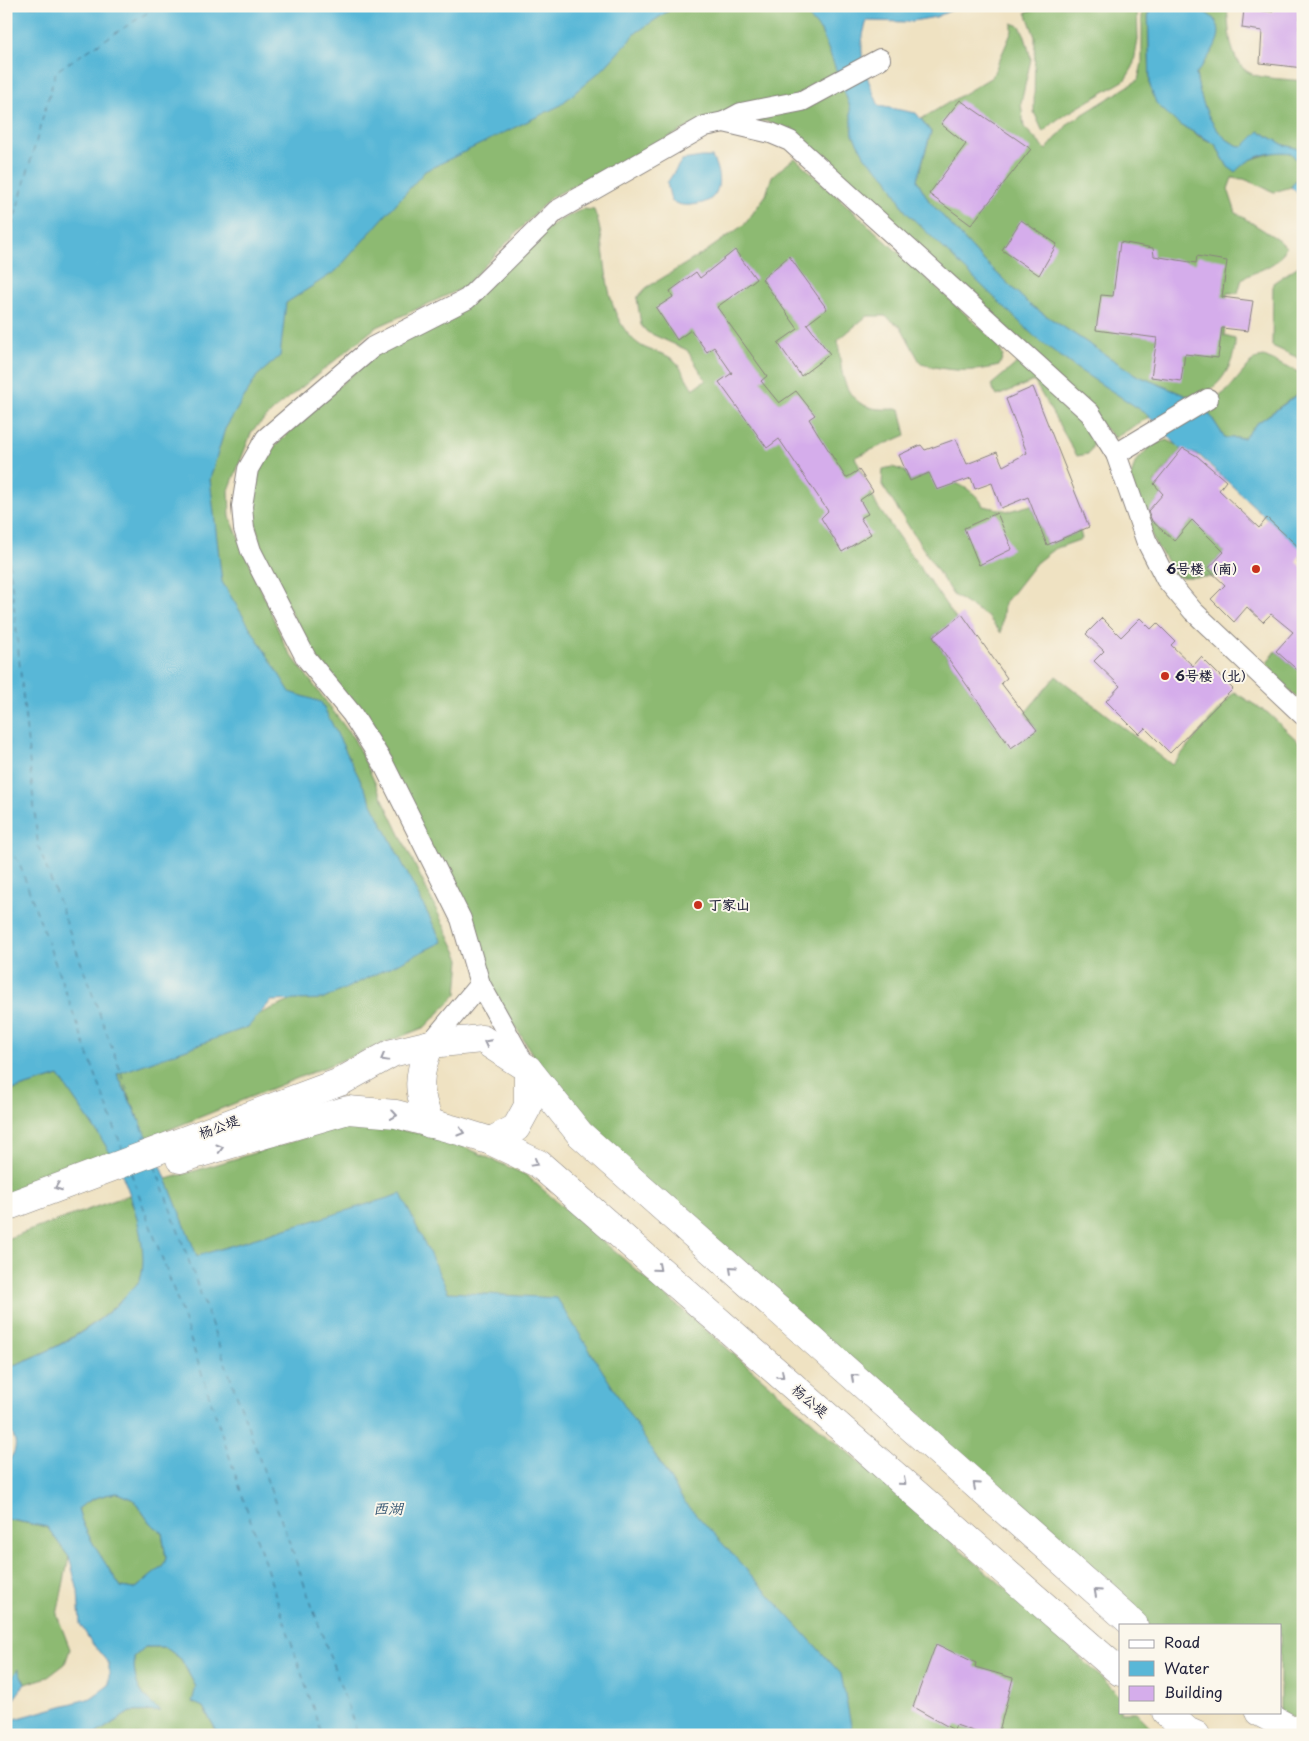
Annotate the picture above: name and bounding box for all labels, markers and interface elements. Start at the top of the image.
place label: 6号楼（南） [1166,558,1246,579]
marker: 6号楼（南） [1250,563,1262,575]
place label: 6号楼（北） [1175,665,1255,686]
marker: 6号楼（北） [1159,670,1171,682]
place label: 丁家山 [708,894,750,915]
marker: 丁家山 [692,899,704,911]
one-way arrow [483,1040,492,1050]
one-way arrow [380,1052,389,1062]
street label: 杨公堤 [196,1109,242,1144]
one-way arrow [390,1109,399,1119]
one-way arrow [456,1126,464,1136]
one-way arrow [215,1143,224,1153]
one-way arrow [529,1156,538,1166]
one-way arrow [55,1181,63,1191]
one-way arrow [653,1262,662,1271]
one-way arrow [729,1266,738,1275]
one-way arrow [775,1369,784,1378]
one-way arrow [851,1374,860,1383]
street label: 杨公堤 [788,1379,833,1422]
one-way arrow [897,1476,906,1485]
one-way arrow [972,1482,981,1491]
water label: 西湖 [373,1496,405,1519]
one-way arrow [1094,1589,1103,1598]
legend [1119,1624,1282,1714]
text: Road [1164,1630,1200,1653]
text: Water [1164,1656,1209,1679]
text: Building [1164,1680,1223,1703]

